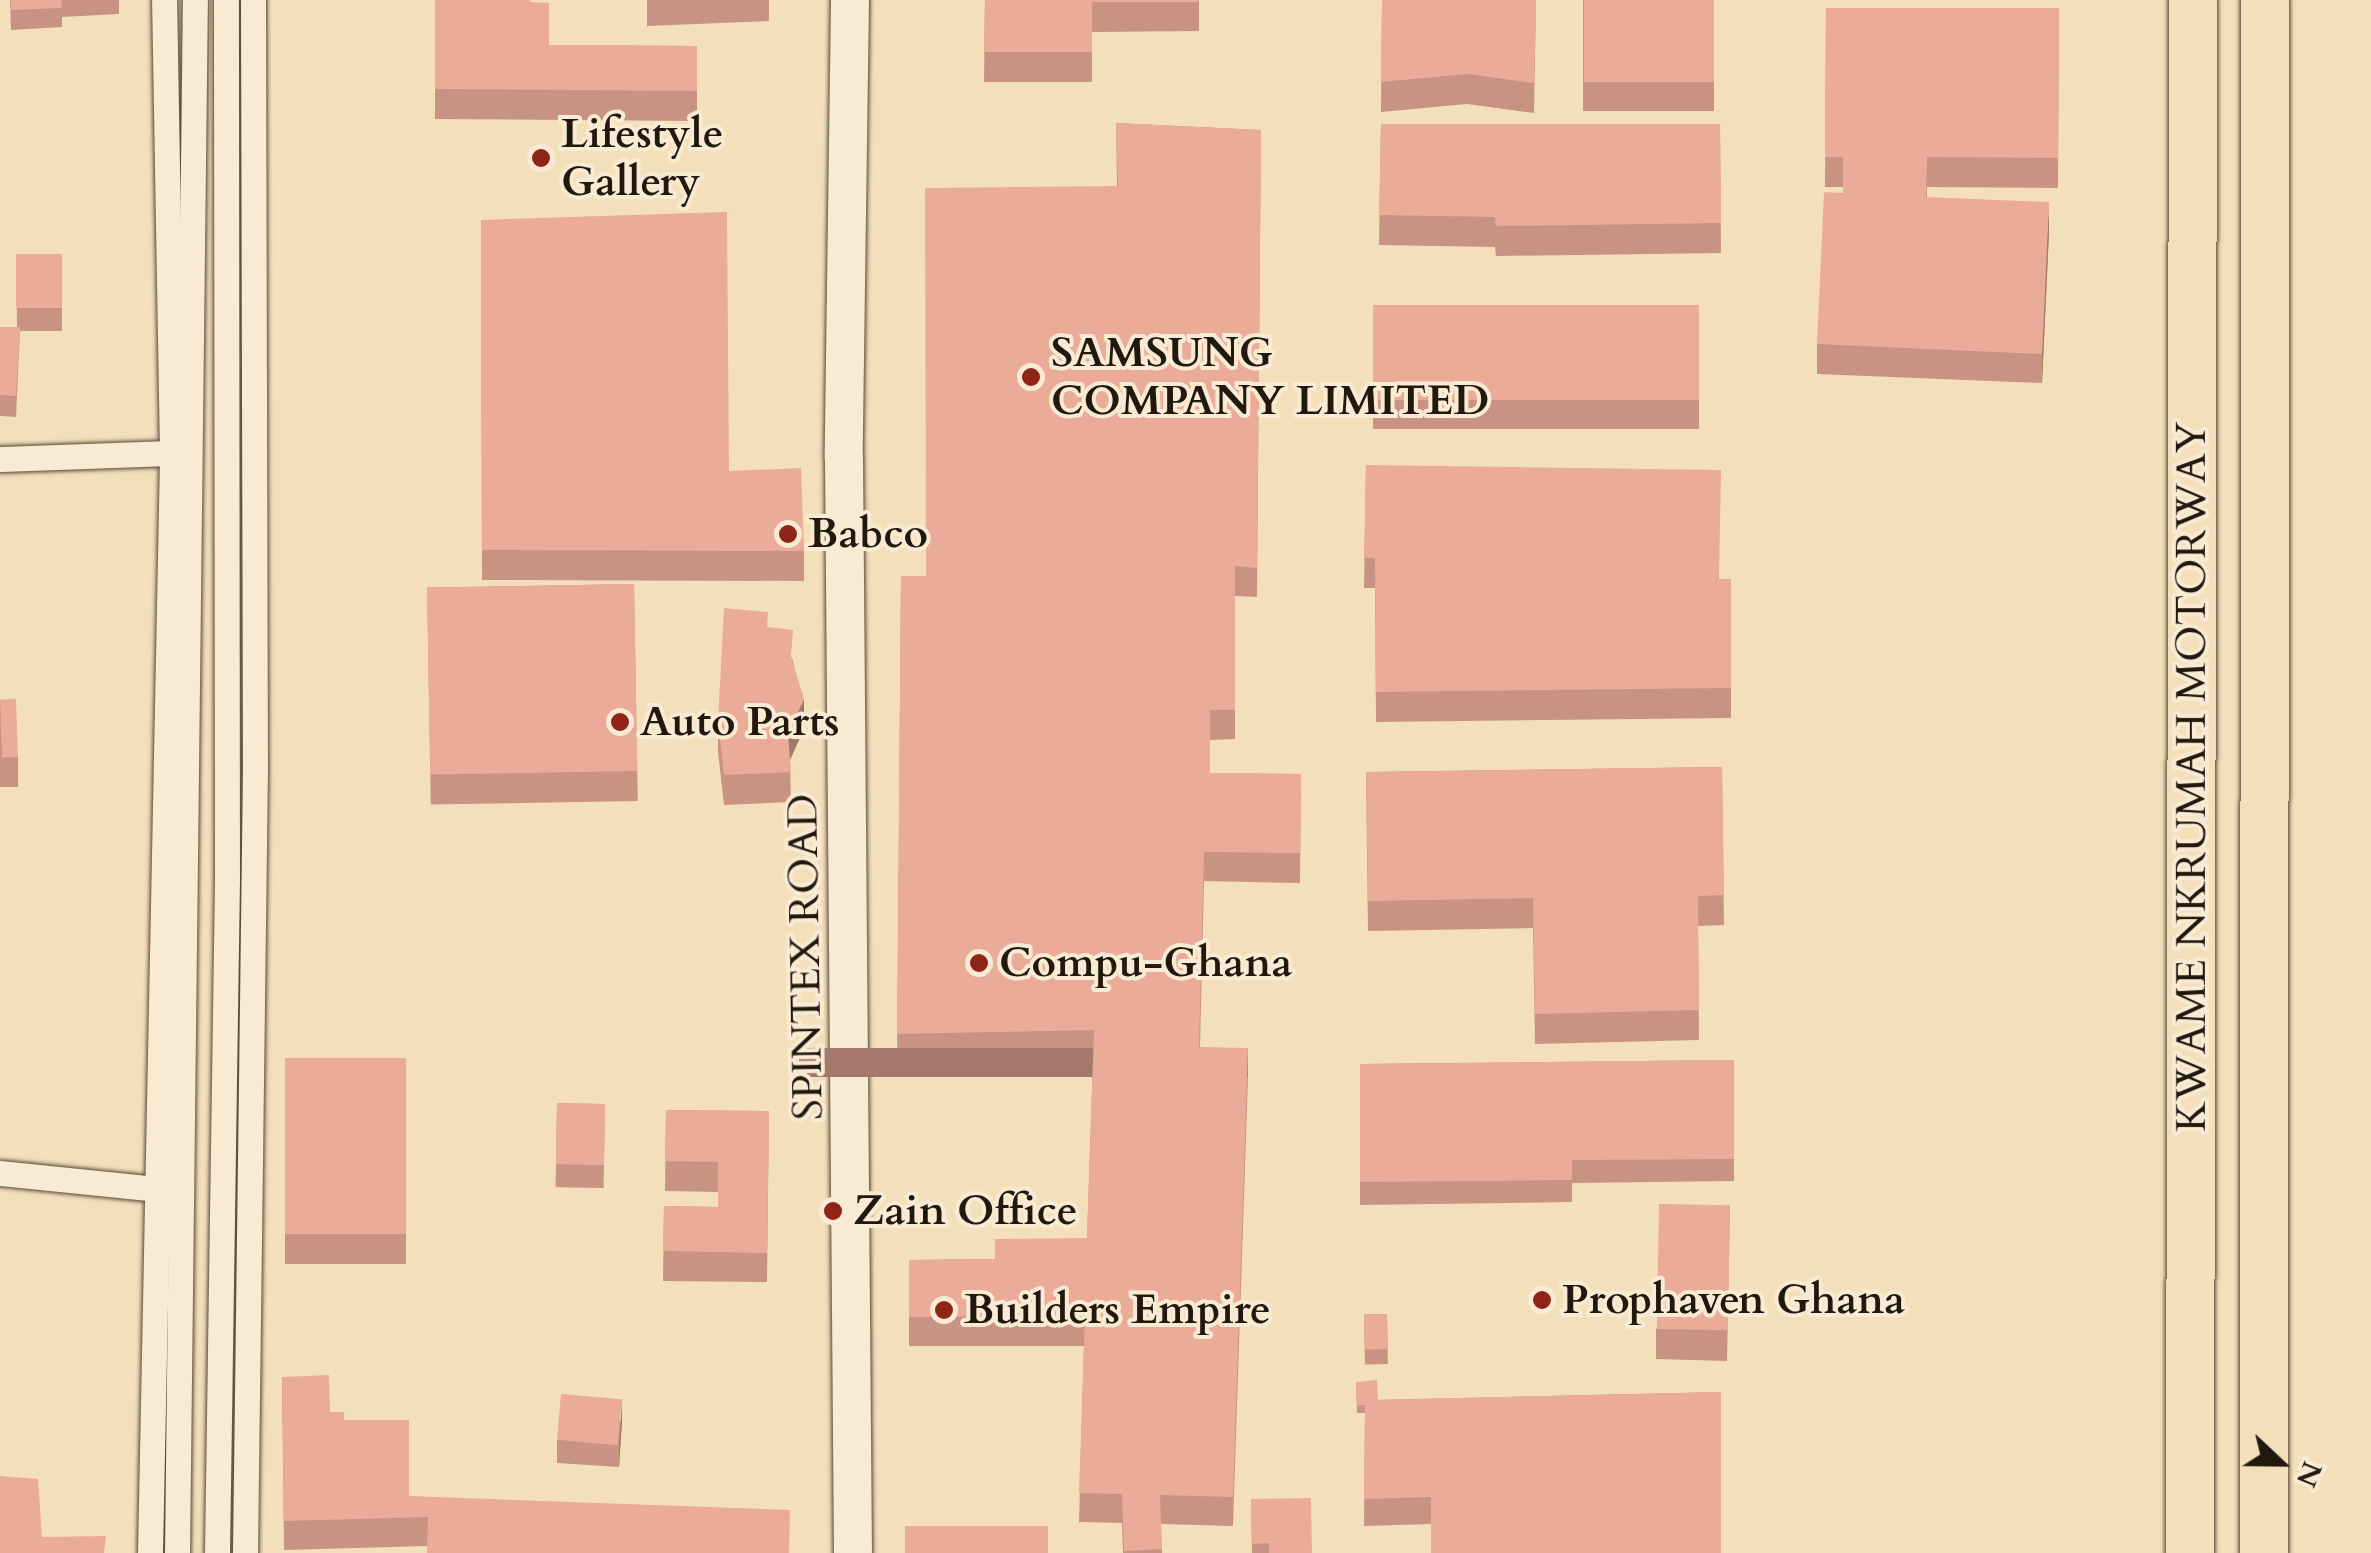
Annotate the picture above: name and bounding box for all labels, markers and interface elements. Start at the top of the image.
place label: Lifestyle Gallery [561,109,723,208]
marker: Lifestyle Gallery [530,147,552,169]
place label: SAMSUNG COMPANY LIMITED [1051,328,1489,426]
marker: SAMSUNG COMPANY LIMITED [1020,366,1042,388]
street label: KWAME NKRUMAH MOTORWAY [2167,422,2217,1132]
place label: Babco [808,509,928,559]
marker: Babco [777,523,799,545]
place label: Auto Parts [640,697,840,747]
marker: Auto Parts [609,711,631,733]
street label: SPINTEX ROAD [778,793,834,1121]
place label: Compu-Ghana [999,938,1292,988]
marker: Compu-Ghana [968,952,990,974]
place label: Zain Office [853,1186,1078,1236]
marker: Zain Office [822,1200,844,1222]
place label: Prophaven Ghana [1562,1275,1905,1325]
place label: Builders Empire [964,1285,1271,1335]
marker: Prophaven Ghana [1531,1289,1553,1311]
marker: Builders Empire [933,1299,955,1321]
north arrow [2231,1413,2331,1513]
text: N [2287,1456,2331,1493]

